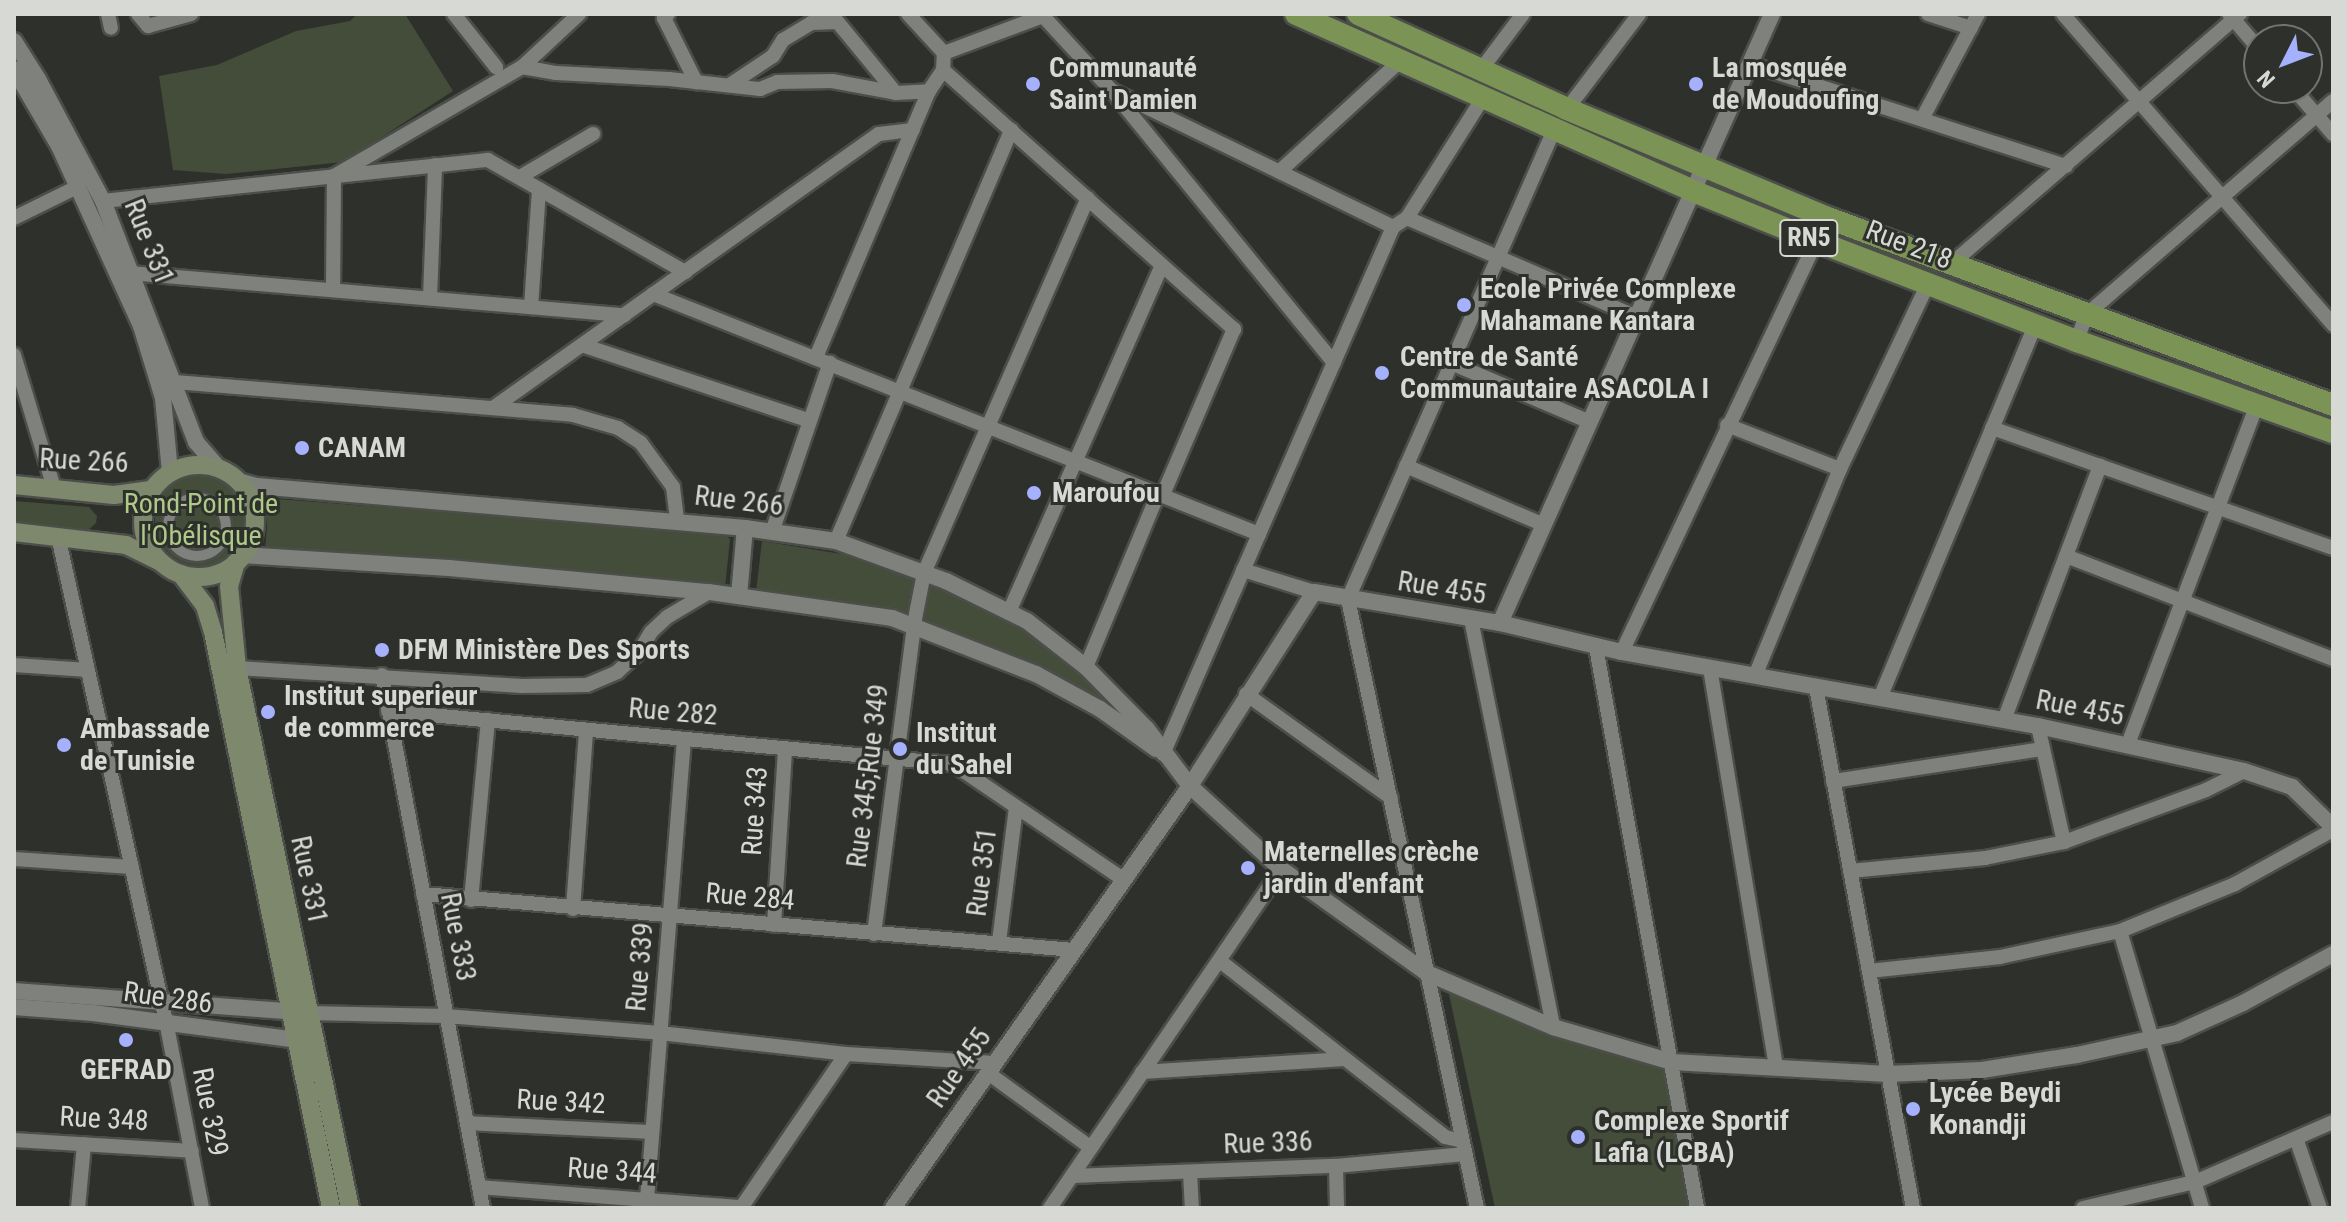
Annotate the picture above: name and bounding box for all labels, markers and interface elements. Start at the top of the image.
north arrow [2243,24,2323,104]
place label: Communauté Saint Damien [1049,51,1197,117]
place label: La mosquée de Moudoufing [1712,51,1879,117]
text: N [2252,66,2280,92]
marker: Communauté Saint Damien [1024,75,1042,93]
marker: La mosquée de Moudoufing [1687,75,1705,93]
street label: Rue 331 [117,194,181,290]
street label: Rue 218 [1861,213,1957,277]
road number: RN5 [1779,216,1839,260]
place label: Ecole Privée Complexe Mahamane Kantara [1480,272,1736,338]
marker: Ecole Privée Complexe Mahamane Kantara [1455,296,1473,314]
place label: Centre de Santé Communautaire ASACOLA I [1400,340,1709,406]
marker: Centre de Santé Communautaire ASACOLA I [1371,362,1393,384]
place label: CANAM [318,431,406,465]
marker: CANAM [293,439,311,457]
street label: Rue 266 [38,442,130,480]
place label: Maroufou [1052,476,1160,510]
street label: Rue 266 [693,479,785,523]
marker: Maroufou [1023,482,1045,504]
park label: Rond-Point de l'Obélisque [124,487,278,553]
street label: Rue 455 [1395,564,1489,612]
place label: DFM Ministère Des Sports [398,633,690,667]
marker: DFM Ministère Des Sports [373,641,391,659]
place label: Institut superieur de commerce [284,679,478,745]
street label: Rue 345;Rue 349 [840,682,896,870]
street label: Rue 455 [2033,683,2127,733]
street label: Rue 282 [627,691,719,733]
marker: Institut superieur de commerce [259,703,277,721]
place label: Ambassade de Tunisie [80,712,210,778]
place label: Institut du Sahel [916,716,1013,782]
marker: Ambassade de Tunisie [55,736,73,754]
marker: Institut du Sahel [891,740,909,758]
street label: Rue 343 [735,765,775,857]
street label: Rue 351 [960,826,1004,918]
street label: Rue 331 [283,833,335,927]
place label: Maternelles crèche jardin d'enfant [1264,835,1479,901]
marker: Maternelles crèche jardin d'enfant [1239,859,1257,877]
street label: Rue 284 [704,876,796,918]
street label: Rue 333 [433,890,483,984]
street label: Rue 339 [619,921,661,1013]
street label: Rue 286 [121,975,215,1021]
street label: Rue 455 [920,1022,998,1114]
marker: GEFRAD [117,1031,135,1049]
place label: GEFRAD [80,1053,172,1087]
street label: Rue 329 [185,1065,235,1159]
place label: Lycée Beydi Konandji [1929,1076,2061,1142]
street label: Rue 342 [515,1083,607,1121]
street label: Rue 348 [58,1100,150,1138]
marker: Lycée Beydi Konandji [1904,1100,1922,1118]
place label: Complexe Sportif Lafia (LCBA) [1594,1104,1789,1170]
street label: Rue 336 [1223,1125,1313,1161]
marker: Complexe Sportif Lafia (LCBA) [1569,1128,1587,1146]
street label: Rue 344 [566,1151,658,1191]

